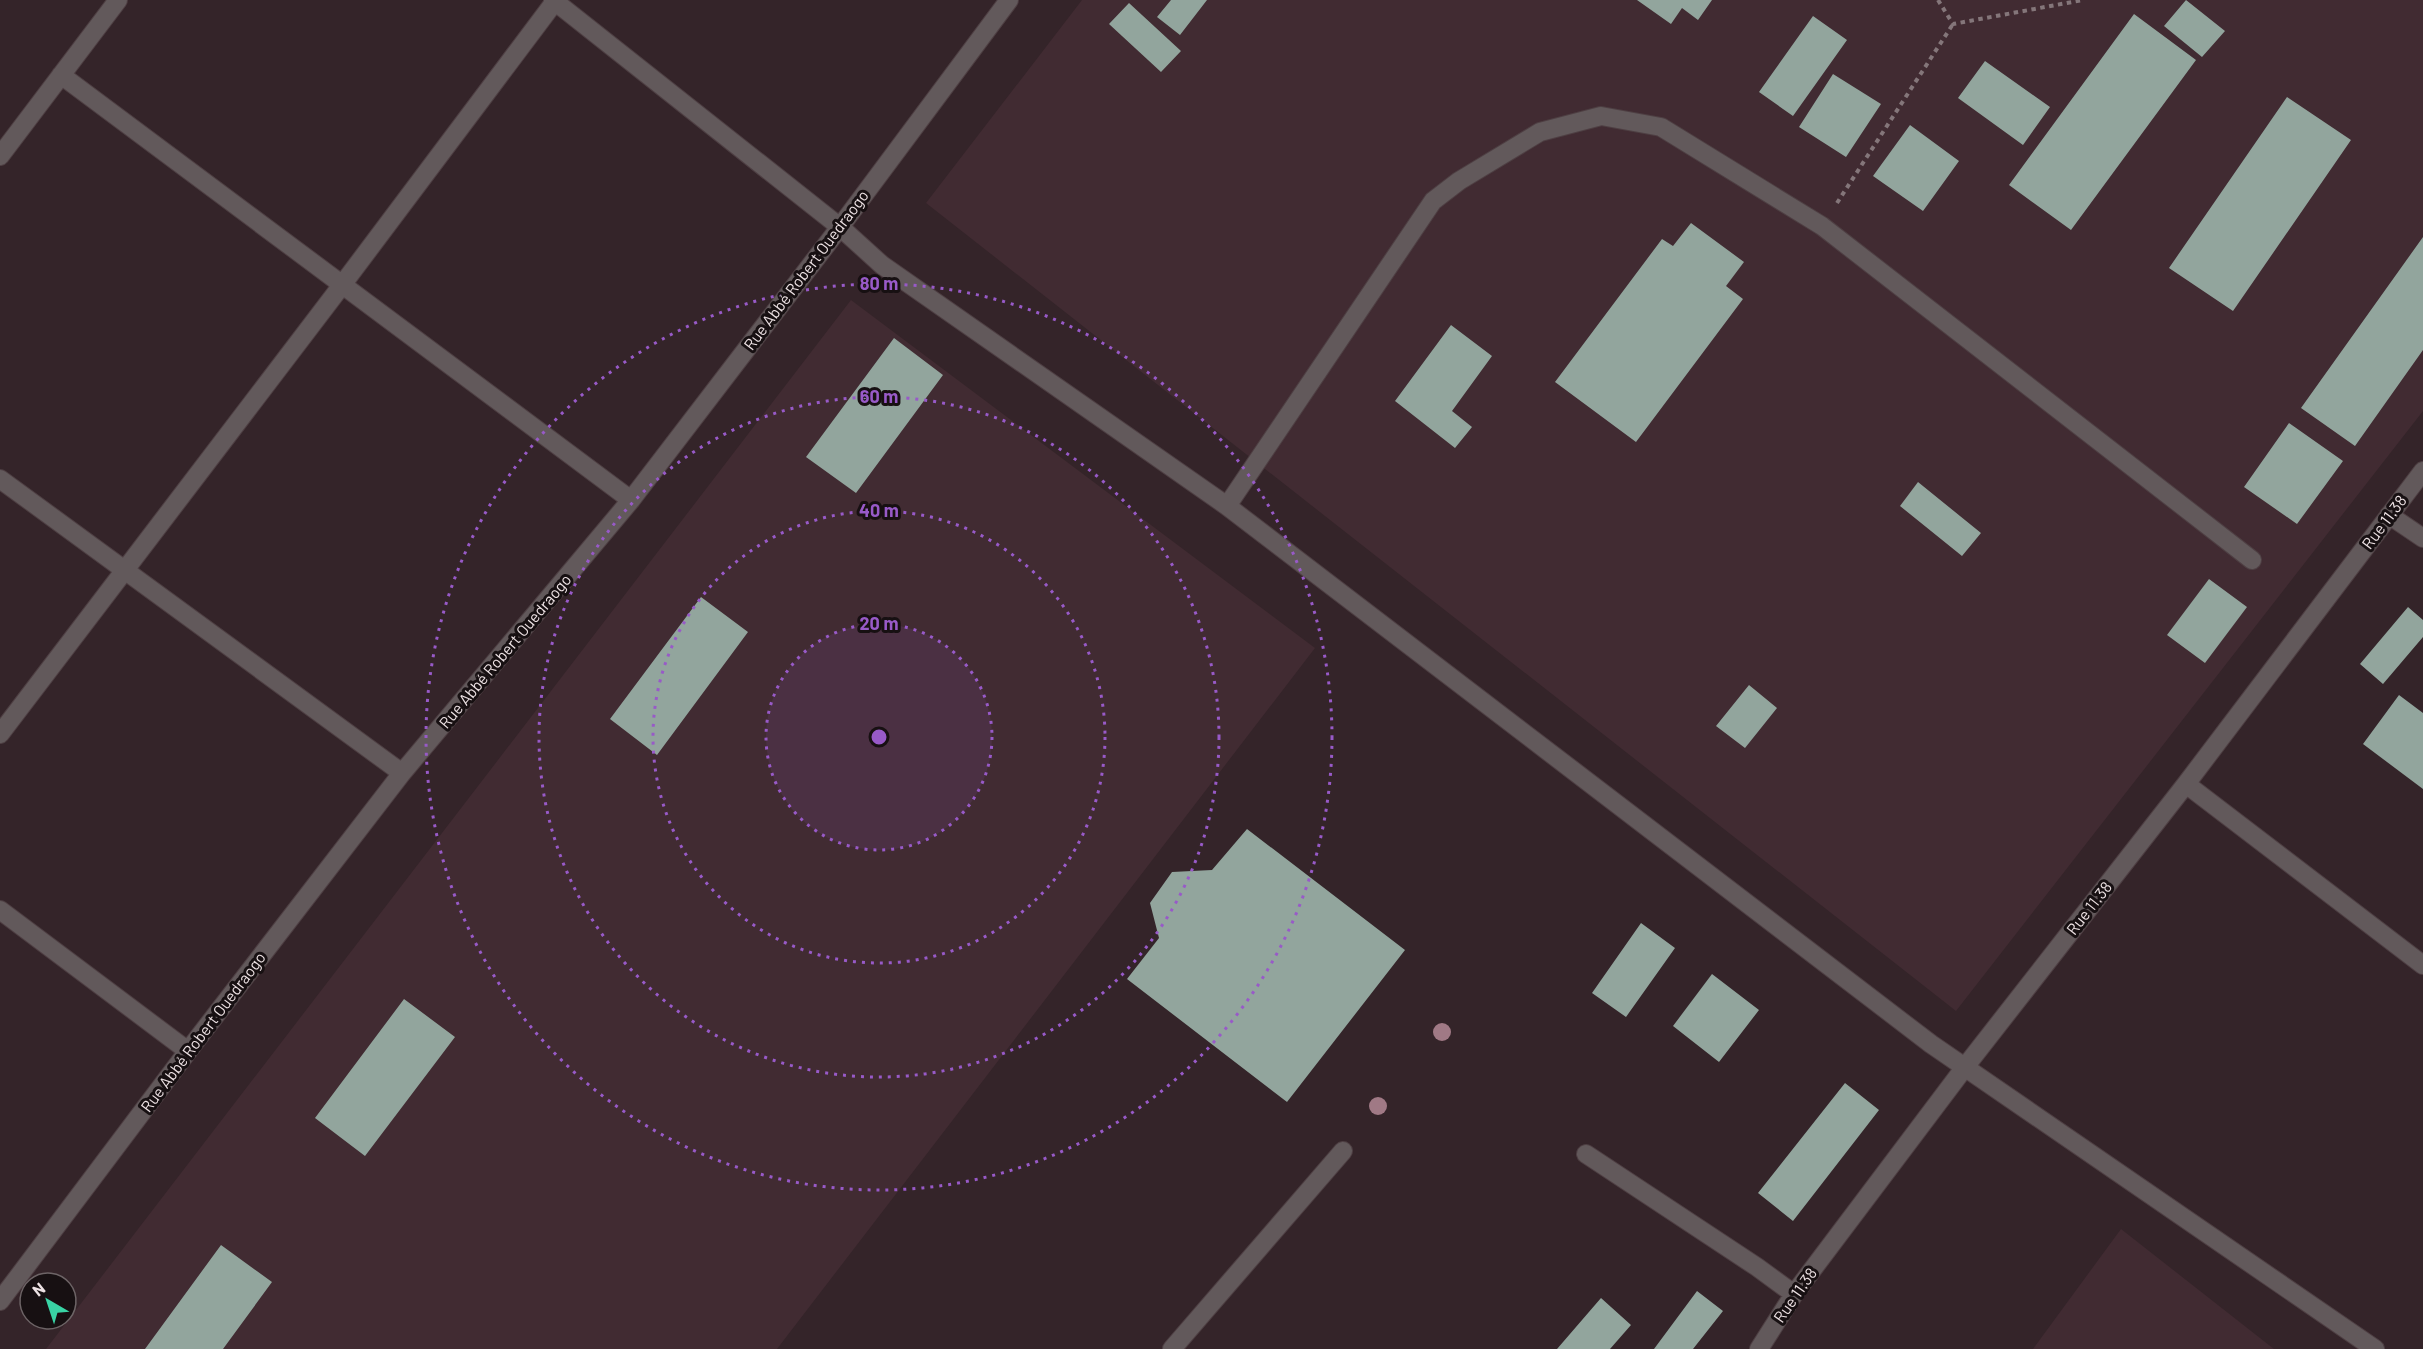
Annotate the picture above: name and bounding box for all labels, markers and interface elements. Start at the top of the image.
street label: Rue Abbé Robert Ouedraogo [739,186,872,353]
text: 80 m [860,272,898,294]
text: 60 m [860,385,898,407]
street label: Rue 11.38 [2357,491,2410,552]
text: 40 m [859,499,899,521]
street label: Rue Abbé Robert Ouedraogo [435,570,575,732]
text: 20 m [860,612,898,634]
centre of rings [869,727,889,747]
street label: Rue 11.38 [2062,877,2115,938]
street label: Rue Abbé Robert Ouedraogo [136,948,269,1115]
street label: Rue 11.38 [1769,1264,1820,1326]
north arrow [18,1271,78,1331]
text: N [28,1278,48,1300]

